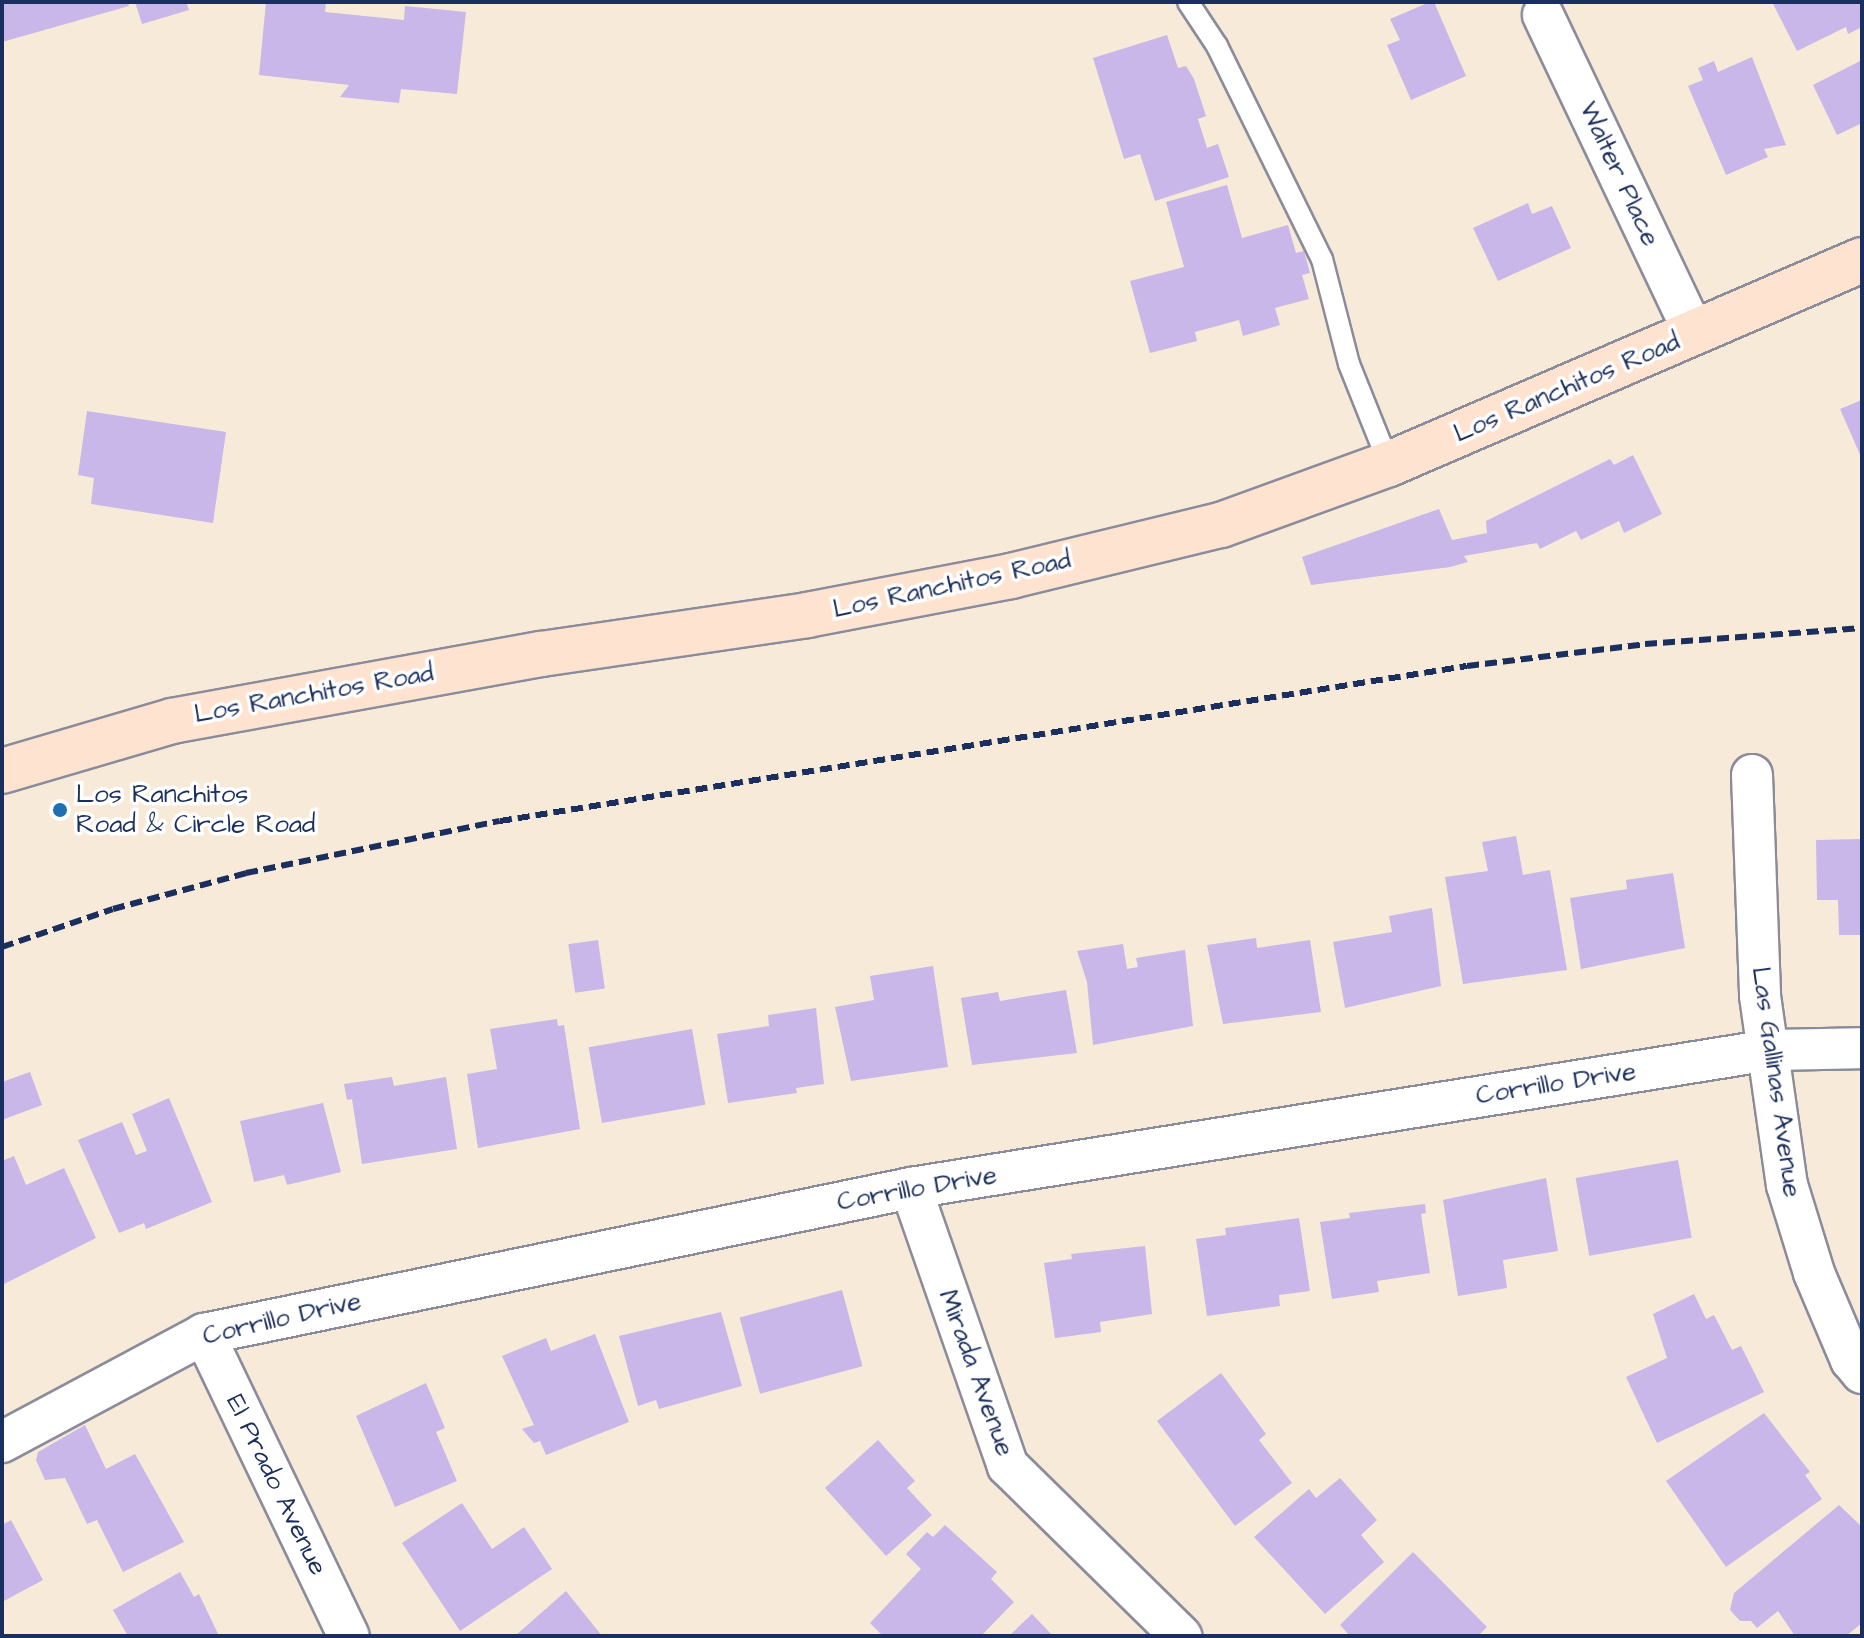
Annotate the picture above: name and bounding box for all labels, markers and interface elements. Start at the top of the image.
street label: Walter Place [1572,97,1666,251]
street label: Los Ranchitos Road [1449,326,1685,450]
street label: Los Ranchitos Road [830,545,1074,625]
street label: Los Ranchitos Road [192,658,436,730]
place label: Los Ranchitos Road & Circle Road [76,779,315,840]
marker: Los Ranchitos Road & Circle Road [51,801,69,819]
street label: Las Gallinas Avenue [1744,965,1808,1199]
street label: Corrillo Drive [1474,1056,1638,1112]
street label: Corrillo Drive [835,1160,999,1218]
street label: Corrillo Drive [200,1286,364,1352]
street label: Mirada Avenue [932,1286,1020,1460]
street label: El Prado Avenue [219,1390,333,1580]

